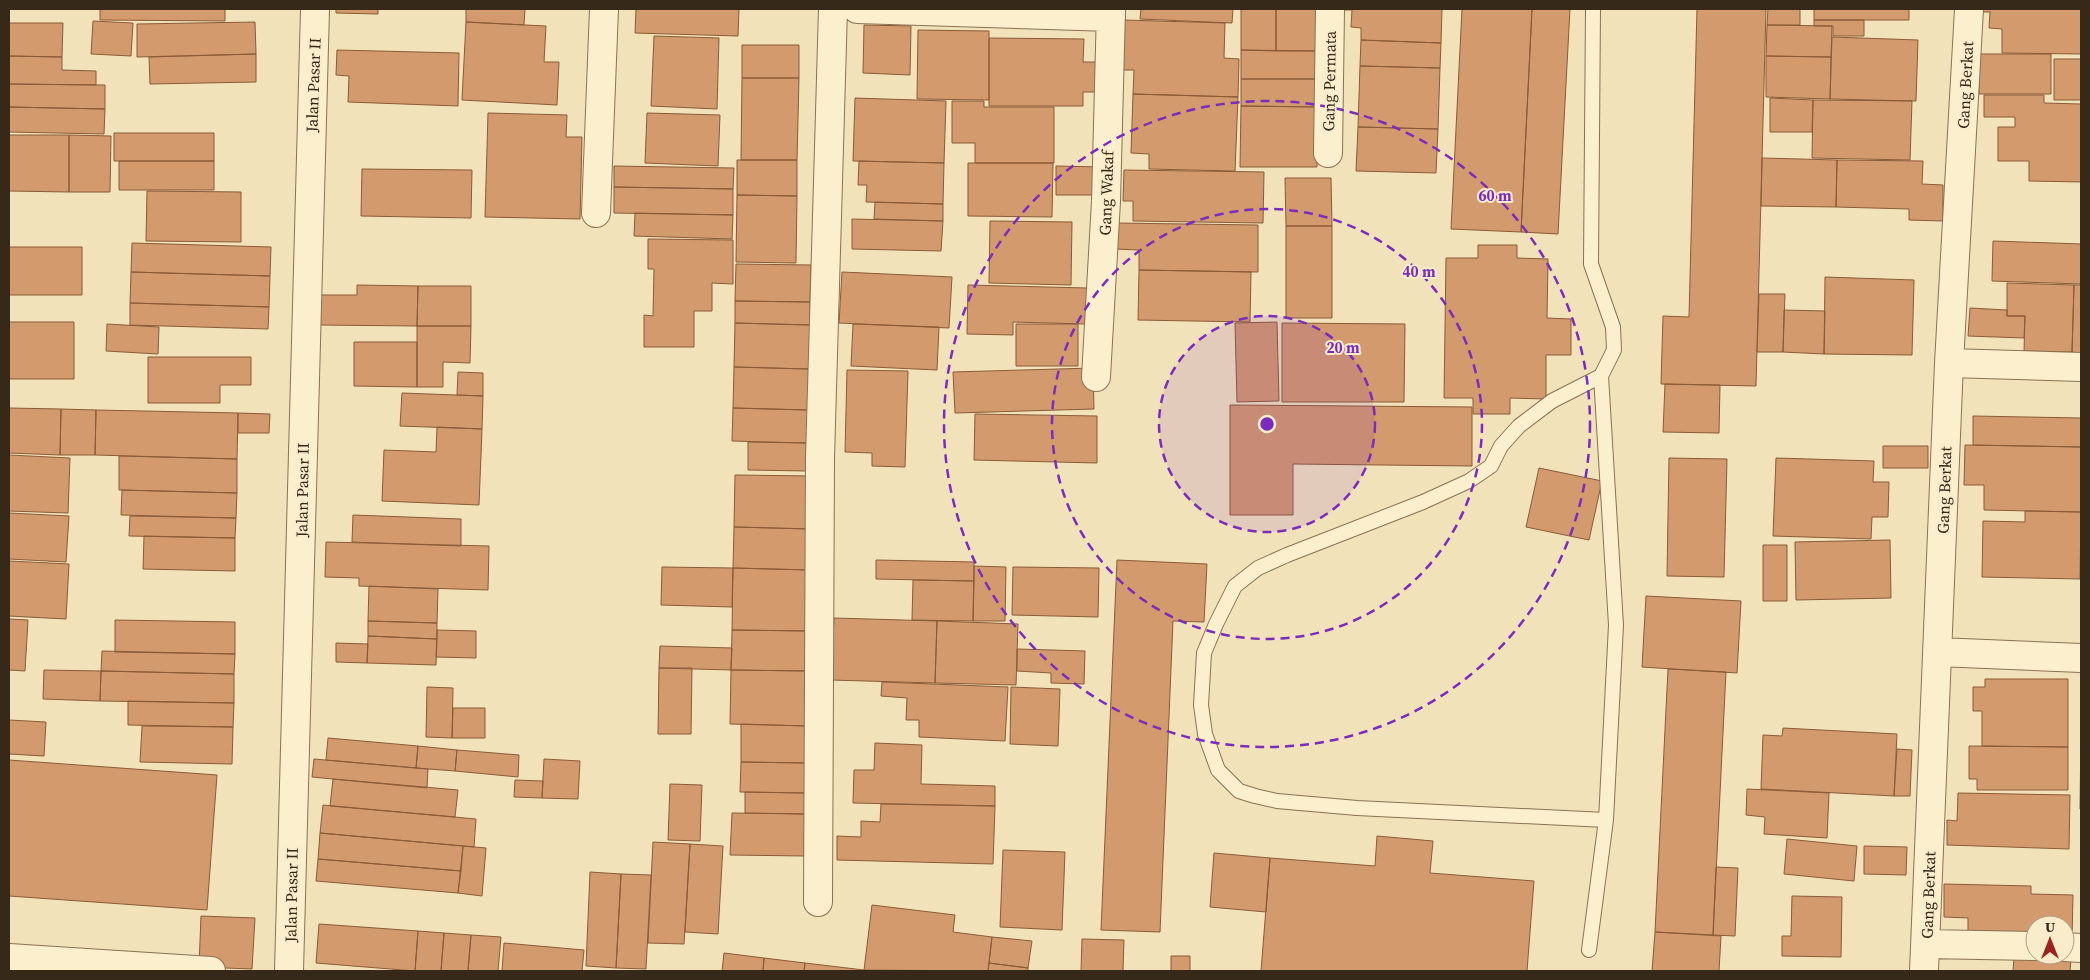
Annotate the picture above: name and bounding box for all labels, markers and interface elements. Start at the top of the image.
street label: Gang Permata [1317,30,1341,131]
street label: Jalan Pasar II [300,37,326,134]
street label: Gang Berkat [1952,40,1978,129]
street label: Gang Wakaf [1094,149,1119,236]
text: 60 m [1478,185,1512,206]
text: 40 m [1402,261,1436,282]
text: 20 m [1326,337,1360,358]
centre of rings [1258,415,1276,433]
street label: Jalan Pasar II [290,442,314,539]
street label: Gang Berkat [1931,445,1957,534]
street label: Jalan Pasar II [279,847,303,944]
street label: Gang Berkat [1915,850,1941,939]
north arrow [2025,915,2075,965]
text: U [2045,917,2055,937]

